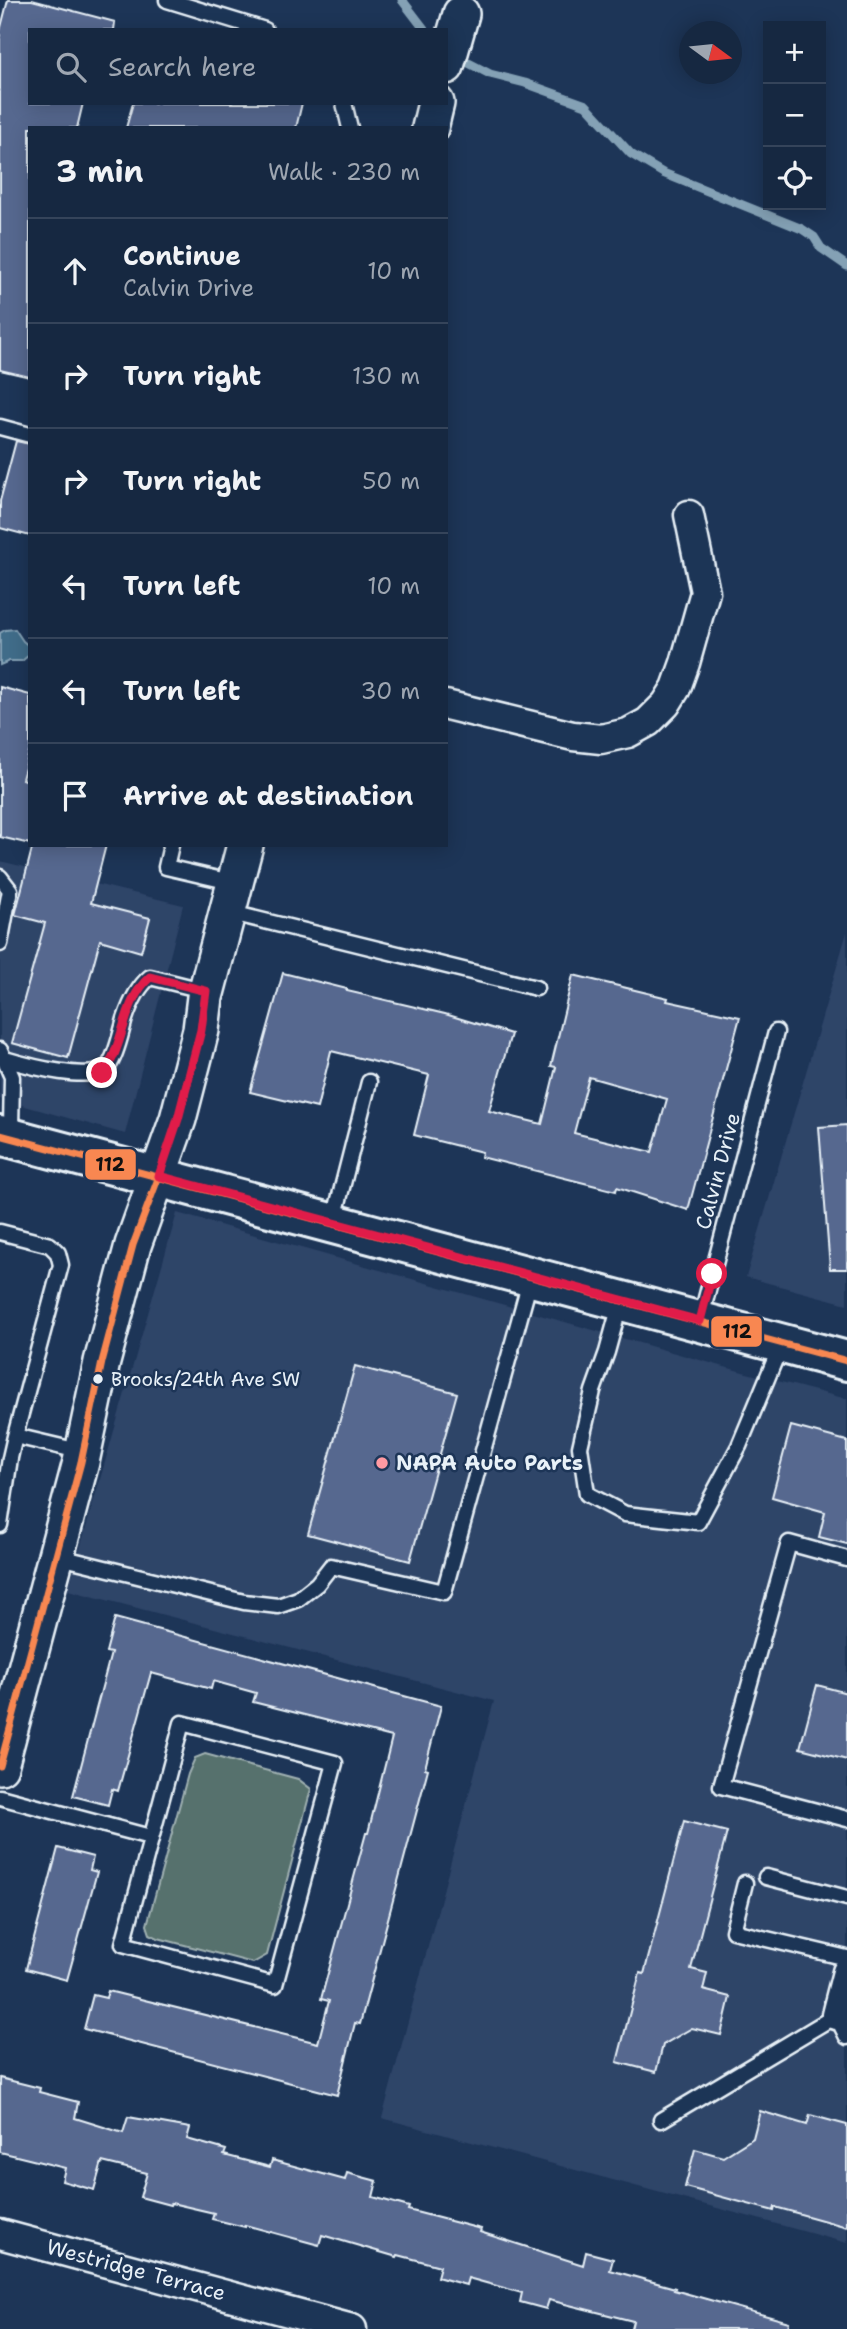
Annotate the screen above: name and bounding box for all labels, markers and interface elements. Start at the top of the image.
north arrow [679,21,742,84]
map controls [763,21,826,210]
button: + [763,21,826,84]
search box [28,28,448,105]
icon: search [52,48,90,86]
text: Search here [108,49,257,84]
button: − [763,84,826,147]
button: locate [763,147,826,210]
text: 3 min [56,151,143,192]
text: Walk · 230 m [268,157,420,187]
text: Continue [123,238,241,273]
icon: ahead [56,252,94,290]
text: 10 m [367,256,420,286]
text: Calvin Drive [123,273,254,303]
icon: right [56,357,94,395]
text: Turn right [123,358,261,393]
text: 130 m [352,361,420,391]
icon: right [56,462,94,500]
text: Turn right [123,463,261,498]
text: 50 m [362,466,420,496]
icon: left [56,567,94,605]
text: Turn left [123,568,240,603]
text: 10 m [367,571,420,601]
icon: left [56,672,94,710]
text: Turn left [123,673,240,708]
text: 30 m [361,676,420,706]
icon: arrive [56,777,94,815]
text: Arrive at destination [123,778,413,813]
route end [86,1057,117,1088]
street label: Calvin Drive [689,1109,747,1233]
line badge: 112 [84,1148,137,1181]
text: 112 [95,1152,125,1177]
route start [696,1258,727,1289]
line badge: 112 [710,1315,763,1348]
text: 112 [722,1319,752,1344]
place label: Brooks/24th Ave SW [111,1367,300,1392]
marker: Brooks/24th Ave SW [91,1372,105,1386]
place label: NAPA Auto Parts [396,1449,583,1477]
marker: NAPA Auto Parts [374,1455,390,1471]
street label: Westridge Terrace [43,2233,229,2307]

